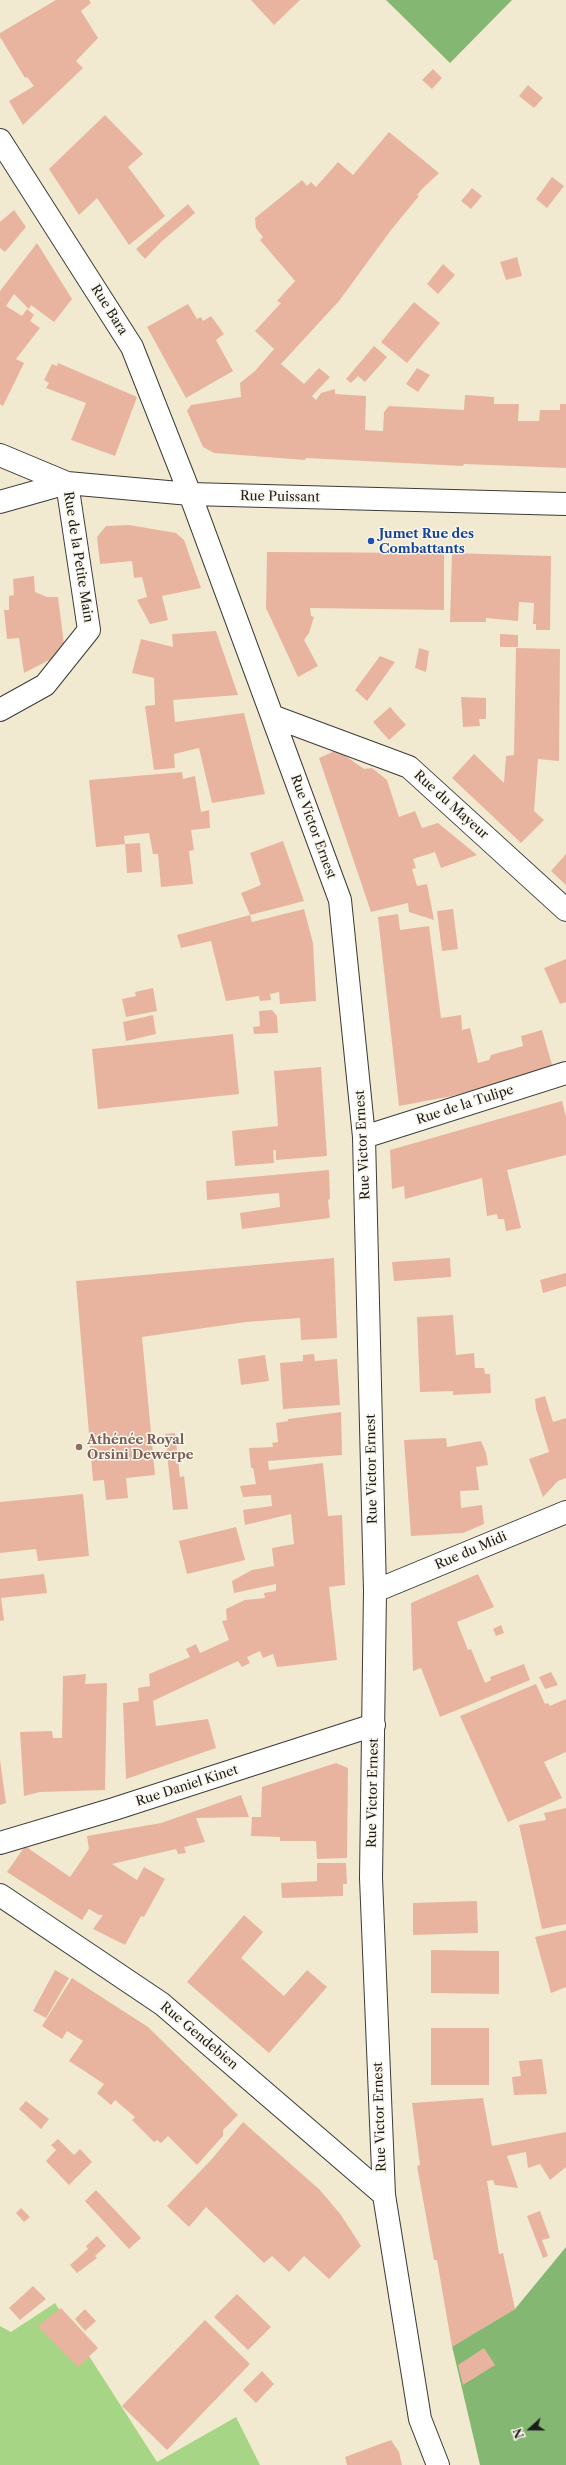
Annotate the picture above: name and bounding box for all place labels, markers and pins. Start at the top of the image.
place label: Jumet Rue des Combattants [379,526,474,557]
marker: Jumet Rue des Combattants [366,536,376,546]
place label: Athénée Royal Orsini Dewerpe [87,1432,194,1463]
marker: Athénée Royal Orsini Dewerpe [74,1442,84,1452]

